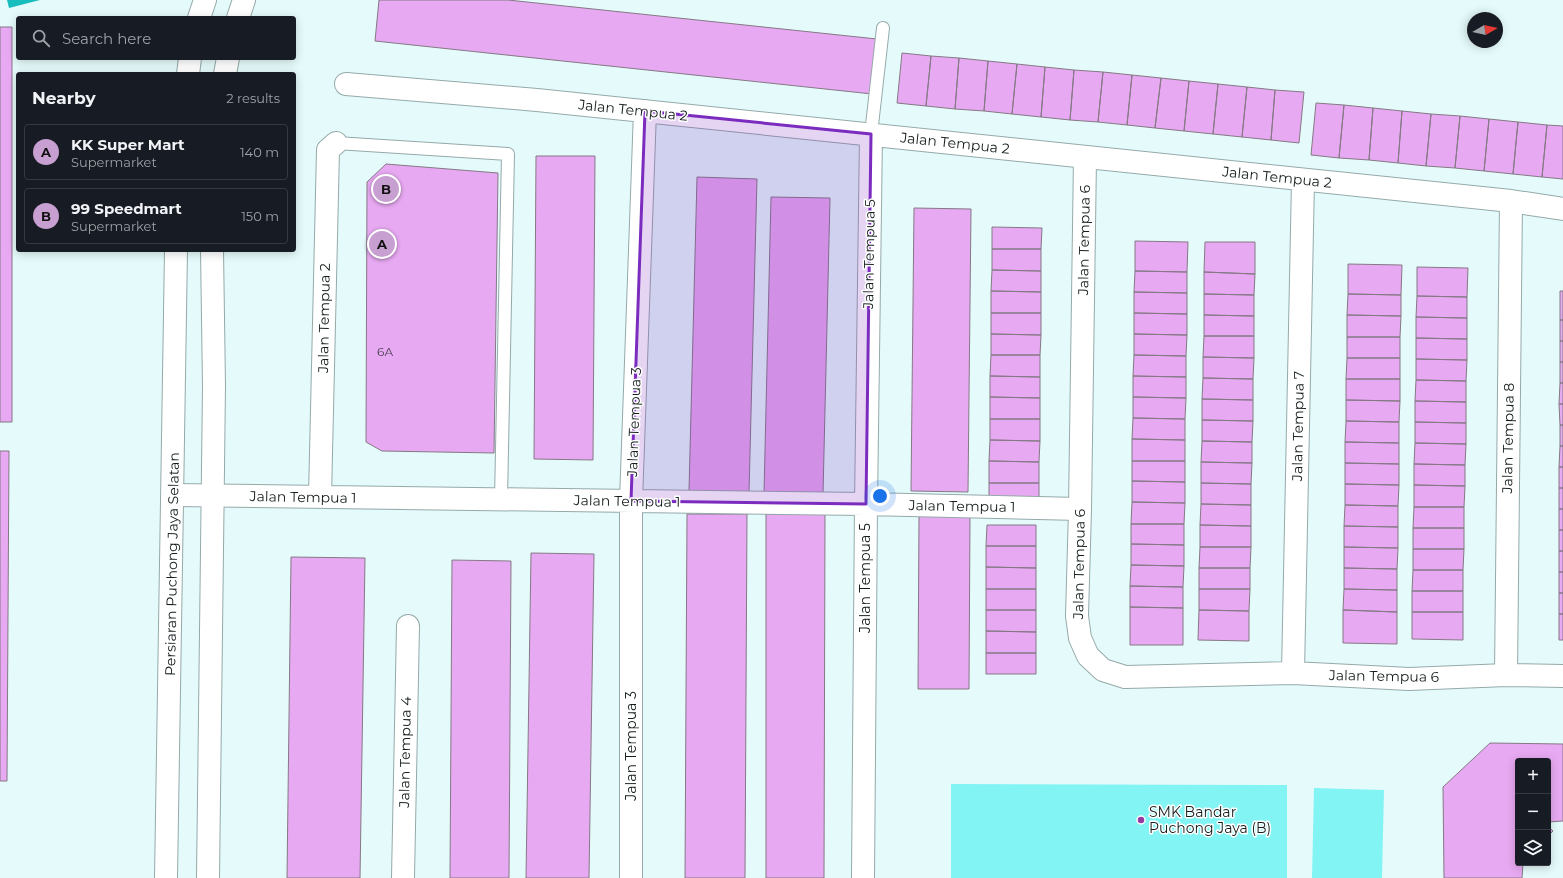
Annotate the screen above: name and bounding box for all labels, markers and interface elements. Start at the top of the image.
north arrow [1467,12,1503,48]
search box [16,16,296,60]
icon: search [30,27,52,49]
text: Search here [62,29,151,48]
text: Nearby [32,88,96,108]
text: 2 results [226,90,280,106]
street label: Jalan Tempua 2 [576,95,689,125]
street label: Jalan Tempua 2 [898,128,1011,158]
text: KK Super Mart [71,135,185,154]
text: A [41,144,51,160]
text: 140 m [240,144,279,160]
text: Supermarket [71,154,157,170]
street label: Jalan Tempua 2 [1220,162,1333,192]
pin: B [373,174,399,204]
street label: Jalan Tempua 6 [1074,184,1094,296]
text: 99 Speedmart [71,199,182,218]
street label: Jalan Tempua 5 [859,199,879,310]
text: B [41,208,51,224]
text: 150 m [241,208,279,224]
text: Supermarket [71,218,157,234]
pin: A [369,229,395,259]
street label: Jalan Tempua 2 [314,263,334,374]
house number: 6A [377,344,393,359]
street label: Jalan Tempua 3 [623,367,645,478]
street label: Jalan Tempua 7 [1288,371,1308,482]
street label: Jalan Tempua 8 [1498,382,1518,495]
street label: Persiaran Puchong Jaya Selatan [161,452,183,676]
your location [870,486,890,506]
street label: Jalan Tempua 1 [248,487,357,507]
street label: Jalan Tempua 1 [572,491,681,511]
street label: Jalan Tempua 1 [907,496,1016,516]
street label: Jalan Tempua 6 [1069,508,1089,620]
street label: Jalan Tempua 5 [856,523,874,634]
street label: Jalan Tempua 6 [1328,666,1440,686]
street label: Jalan Tempua 3 [622,691,640,802]
street label: Jalan Tempua 4 [395,696,415,809]
map controls [1515,758,1551,866]
button: + [1515,758,1551,794]
button: − [1515,794,1551,830]
place label: SMK Bandar Puchong Jaya (B) [1149,803,1271,837]
marker: SMK Bandar Puchong Jaya (B) [1136,815,1146,825]
button: layers [1515,830,1551,866]

